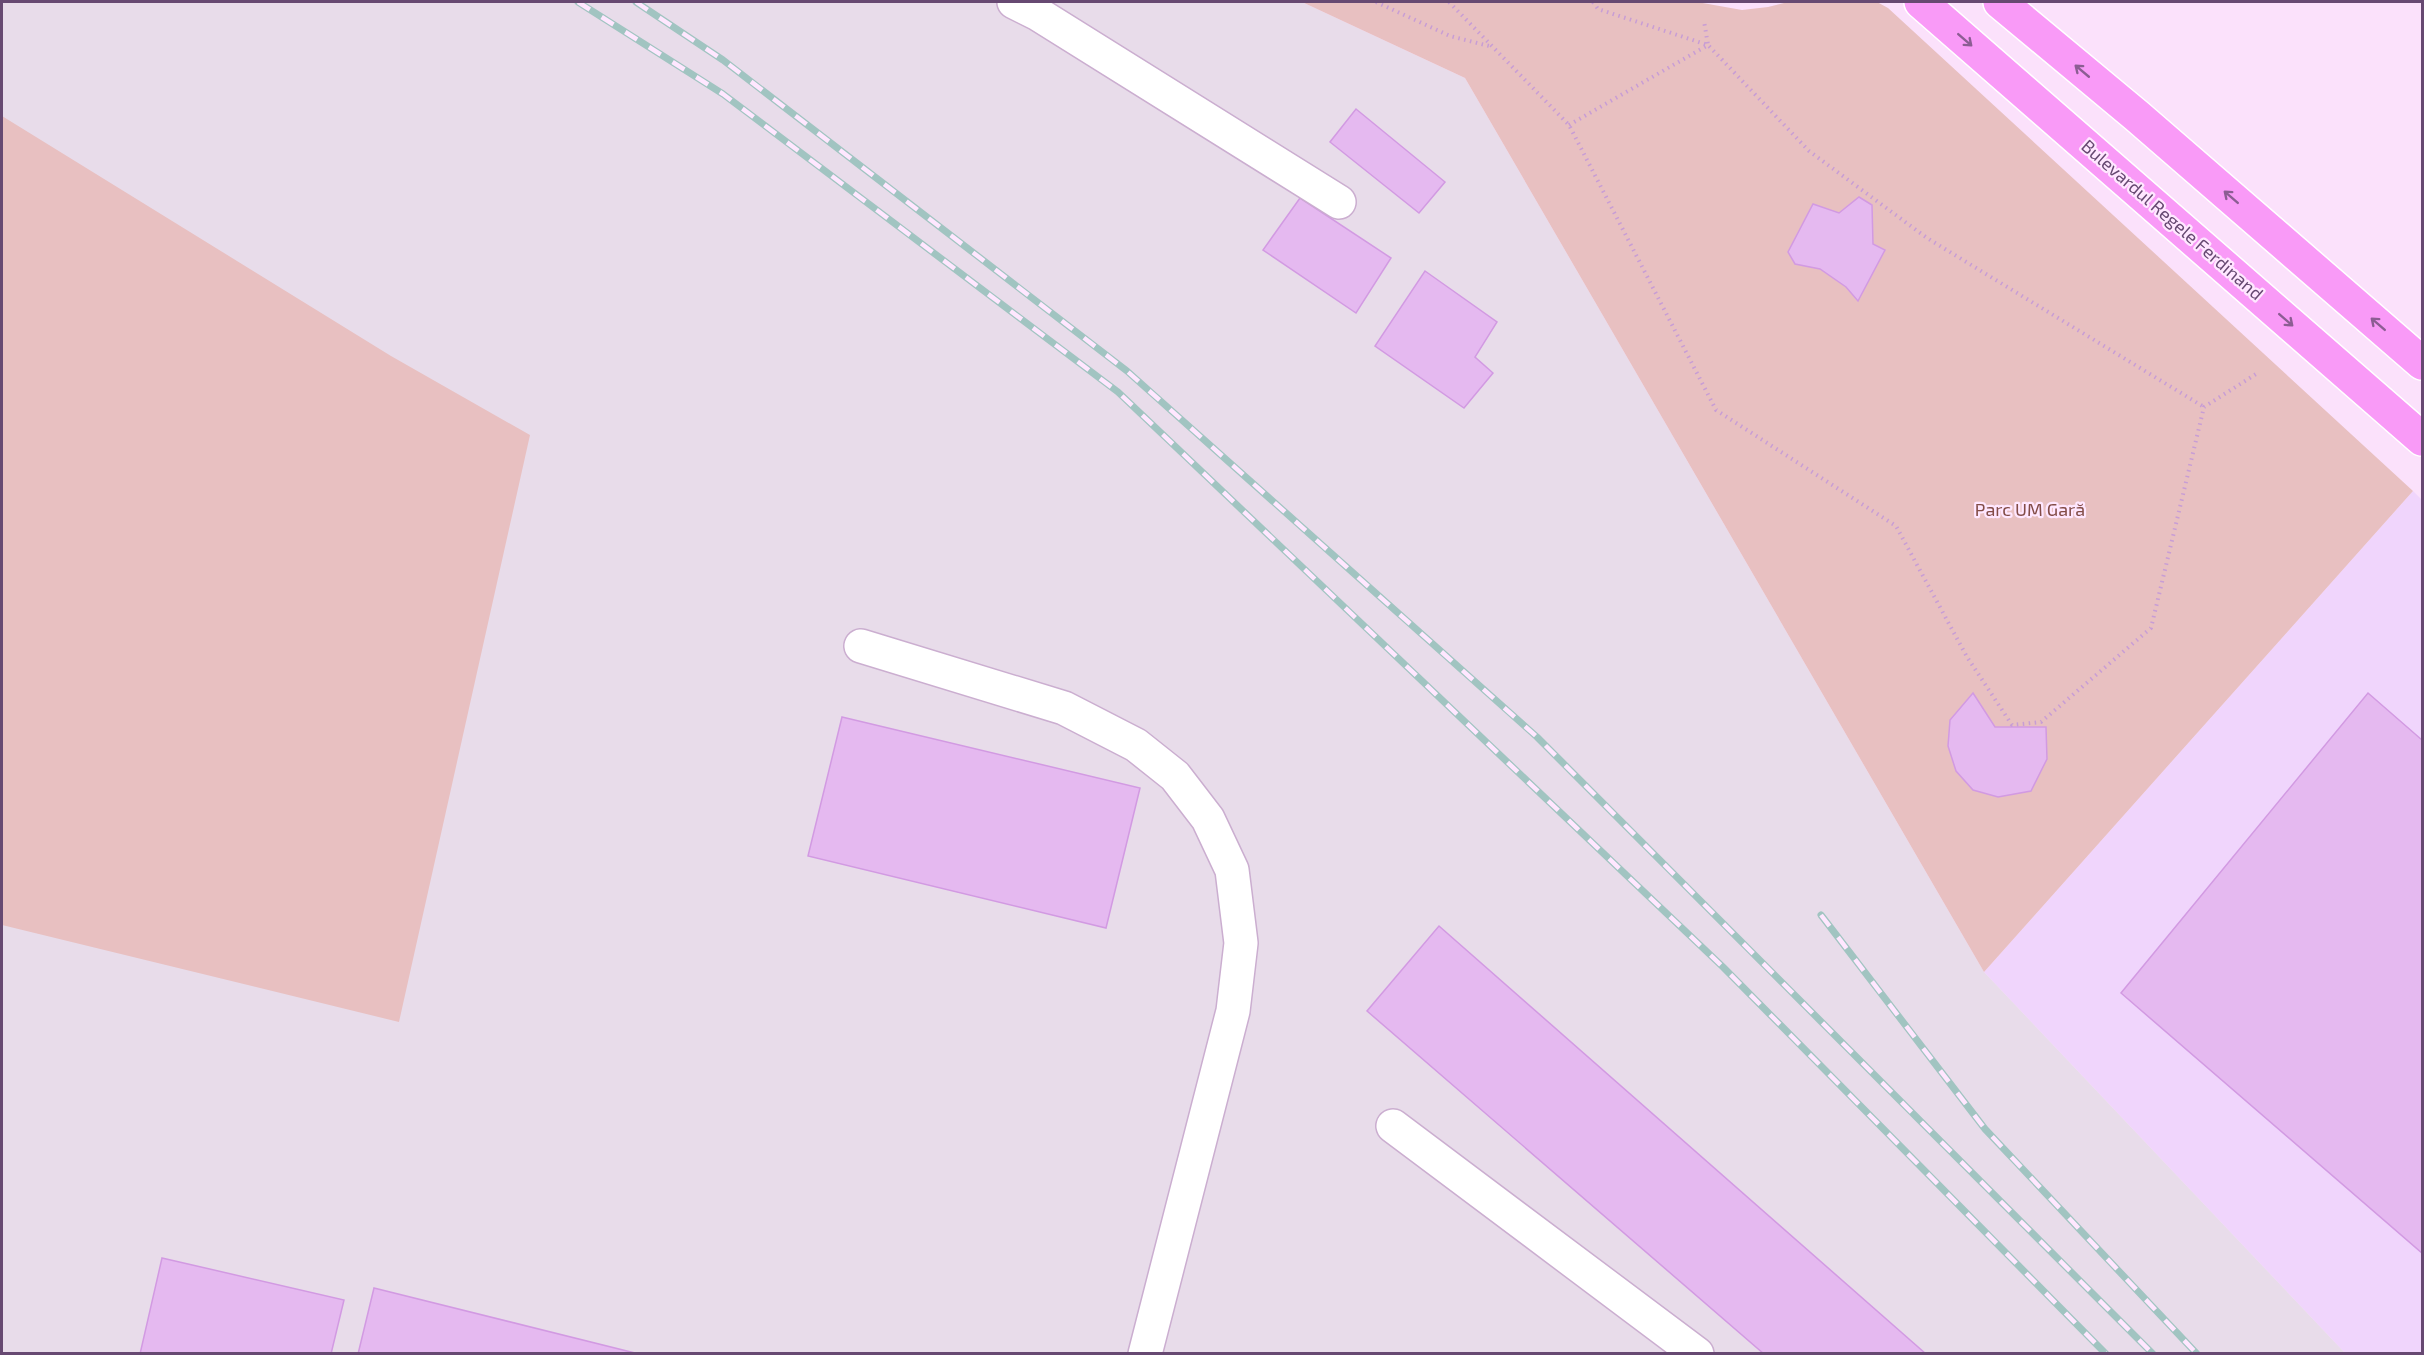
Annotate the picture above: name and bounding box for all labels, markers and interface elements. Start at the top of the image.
one-way arrow [1957,33,1972,47]
one-way arrow [2074,64,2090,77]
street label: Bulevardul Regele Ferdinand [2077,134,2268,304]
one-way arrow [2224,190,2239,204]
one-way arrow [2278,313,2293,327]
one-way arrow [2370,318,2386,331]
park label: Parc UM Gară [1975,498,2085,520]

